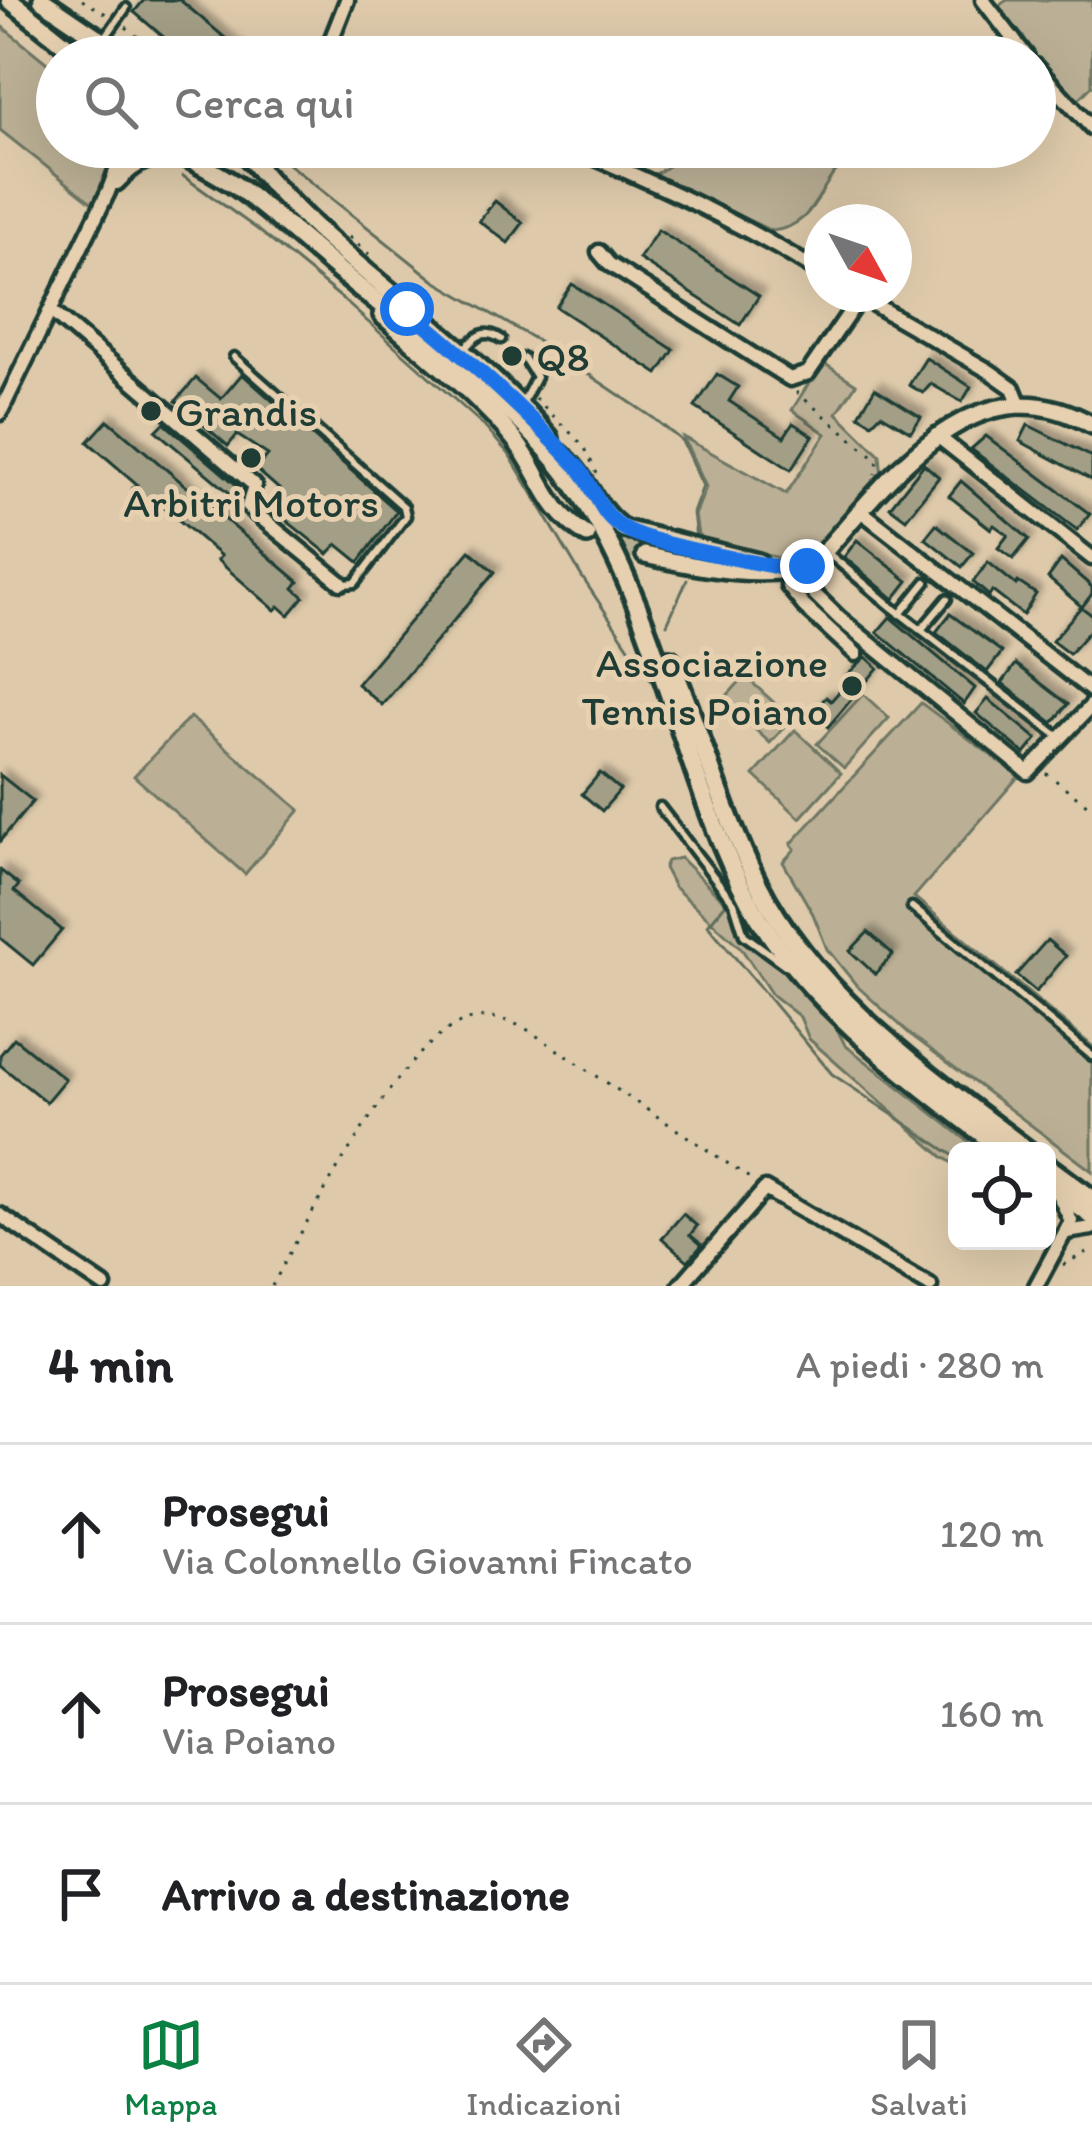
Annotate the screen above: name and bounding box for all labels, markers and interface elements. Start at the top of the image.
search box [36,36,1056,168]
icon: search [78,69,144,135]
text: Cerca qui [174,75,355,129]
north arrow [804,204,912,312]
route start [380,282,434,336]
place label: Q8 [536,331,589,382]
marker: Q8 [499,343,525,369]
place label: Grandis [175,386,317,437]
marker: Grandis [138,398,164,424]
marker: Arbitri Motors [238,445,264,471]
place label: Arbitri Motors [123,477,379,528]
route end [780,539,834,593]
place label: Associazione Tennis Poiano [582,637,828,736]
marker: Associazione Tennis Poiano [839,673,865,699]
map controls [948,1142,1056,1250]
button: locate [948,1142,1056,1250]
text: 4 min [48,1334,173,1395]
text: A piedi · 280 m [796,1341,1044,1388]
text: Prosegui [162,1483,330,1537]
icon: ahead [48,1501,114,1567]
text: 120 m [940,1510,1044,1557]
text: Via Colonnello Giovanni Fincato [162,1537,693,1584]
text: Prosegui [162,1663,330,1717]
icon: ahead [48,1681,114,1747]
text: 160 m [940,1690,1044,1737]
text: Via Poiano [162,1717,336,1764]
icon: arrive [48,1861,114,1927]
text: Arrivo a destinazione [162,1867,570,1921]
tab: Mappa [124,2012,217,2123]
tab: Indicazioni [466,2012,622,2123]
tab: Salvati [870,2012,968,2123]

